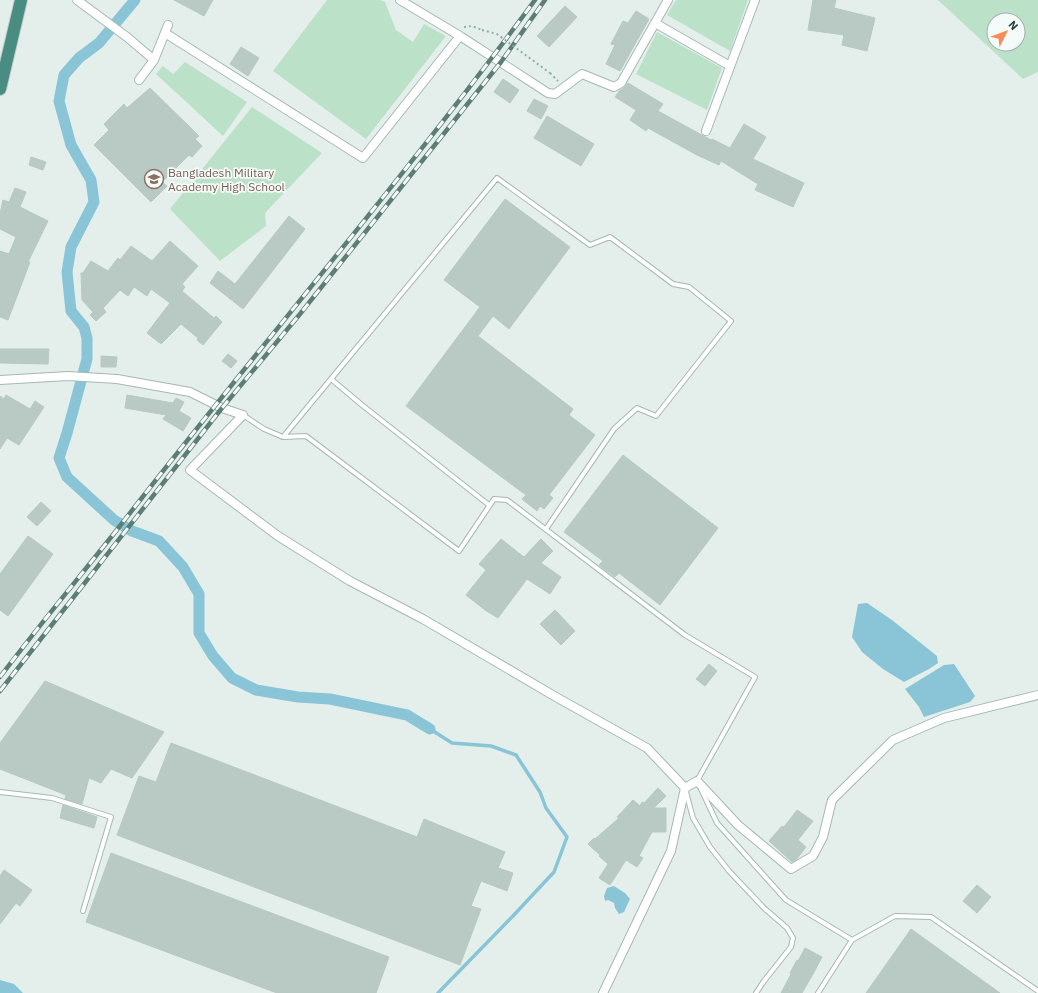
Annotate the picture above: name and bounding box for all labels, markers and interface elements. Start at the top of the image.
north arrow [986,12,1026,52]
text: N [1006,18,1021,33]
place label: Bangladesh Military Academy High School [168,165,285,194]
school or university icon: Bangladesh Military Academy High School [143,168,165,190]

